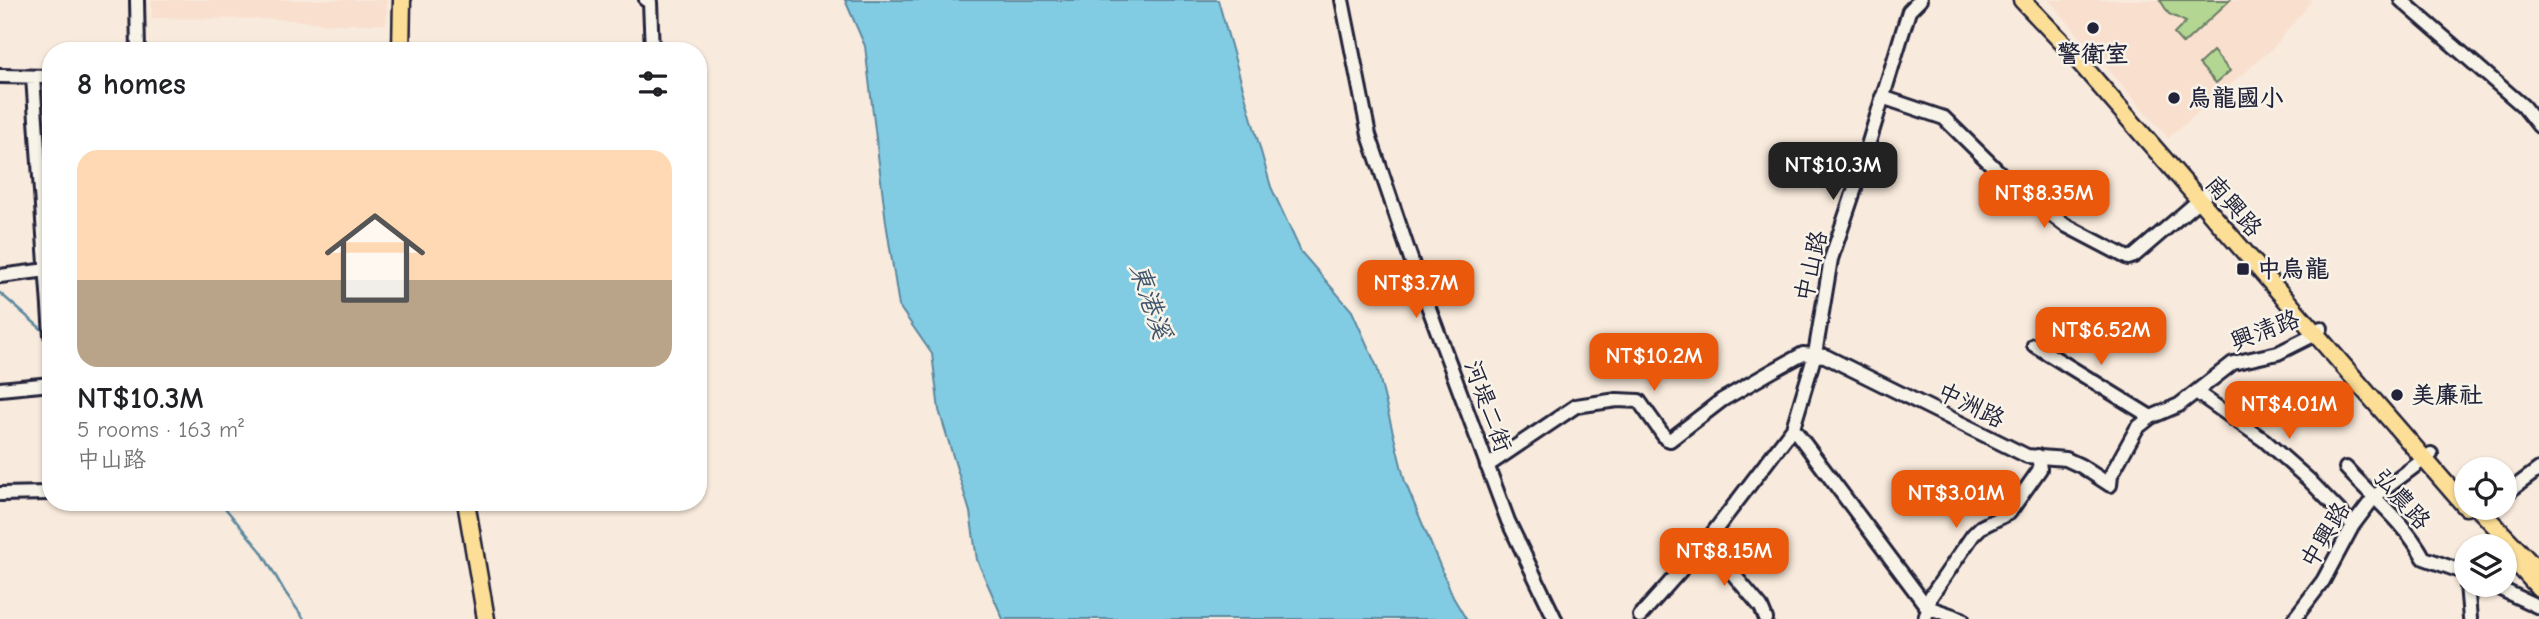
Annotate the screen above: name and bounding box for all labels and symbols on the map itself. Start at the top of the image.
marker: 警衛室 [2085,20,2101,36]
place label: 警衛室 [2057,40,2129,68]
place label: 烏龍國小 [2188,84,2284,112]
marker: 烏龍國小 [2166,90,2182,106]
pin: NT$10.3M [1761,142,1905,202]
pin: NT$8.35M [1972,170,2116,230]
street label: 南興路 [2200,170,2268,242]
street label: 中山路 [1789,228,1833,304]
place label: 中烏龍 [2257,255,2329,283]
water label: 東港溪 [1123,260,1178,345]
pin: NT$3.7M [1351,260,1481,320]
marker: 中烏龍 [2235,261,2251,277]
street label: 興清路 [2226,304,2304,356]
pin: NT$6.52M [2029,308,2173,367]
pin: NT$10.2M [1582,334,1726,393]
street label: 河堤二街 [1458,356,1518,456]
street label: 中洲路 [1933,377,2009,433]
place label: 美廉社 [2411,381,2483,409]
pin: NT$4.01M [2217,382,2361,441]
marker: 美廉社 [2389,387,2405,403]
street label: 弘農路 [2368,463,2436,535]
pin: NT$3.01M [1884,470,2028,530]
street label: 中興路 [2294,497,2356,573]
pin: NT$8.15M [1652,528,1796,588]

